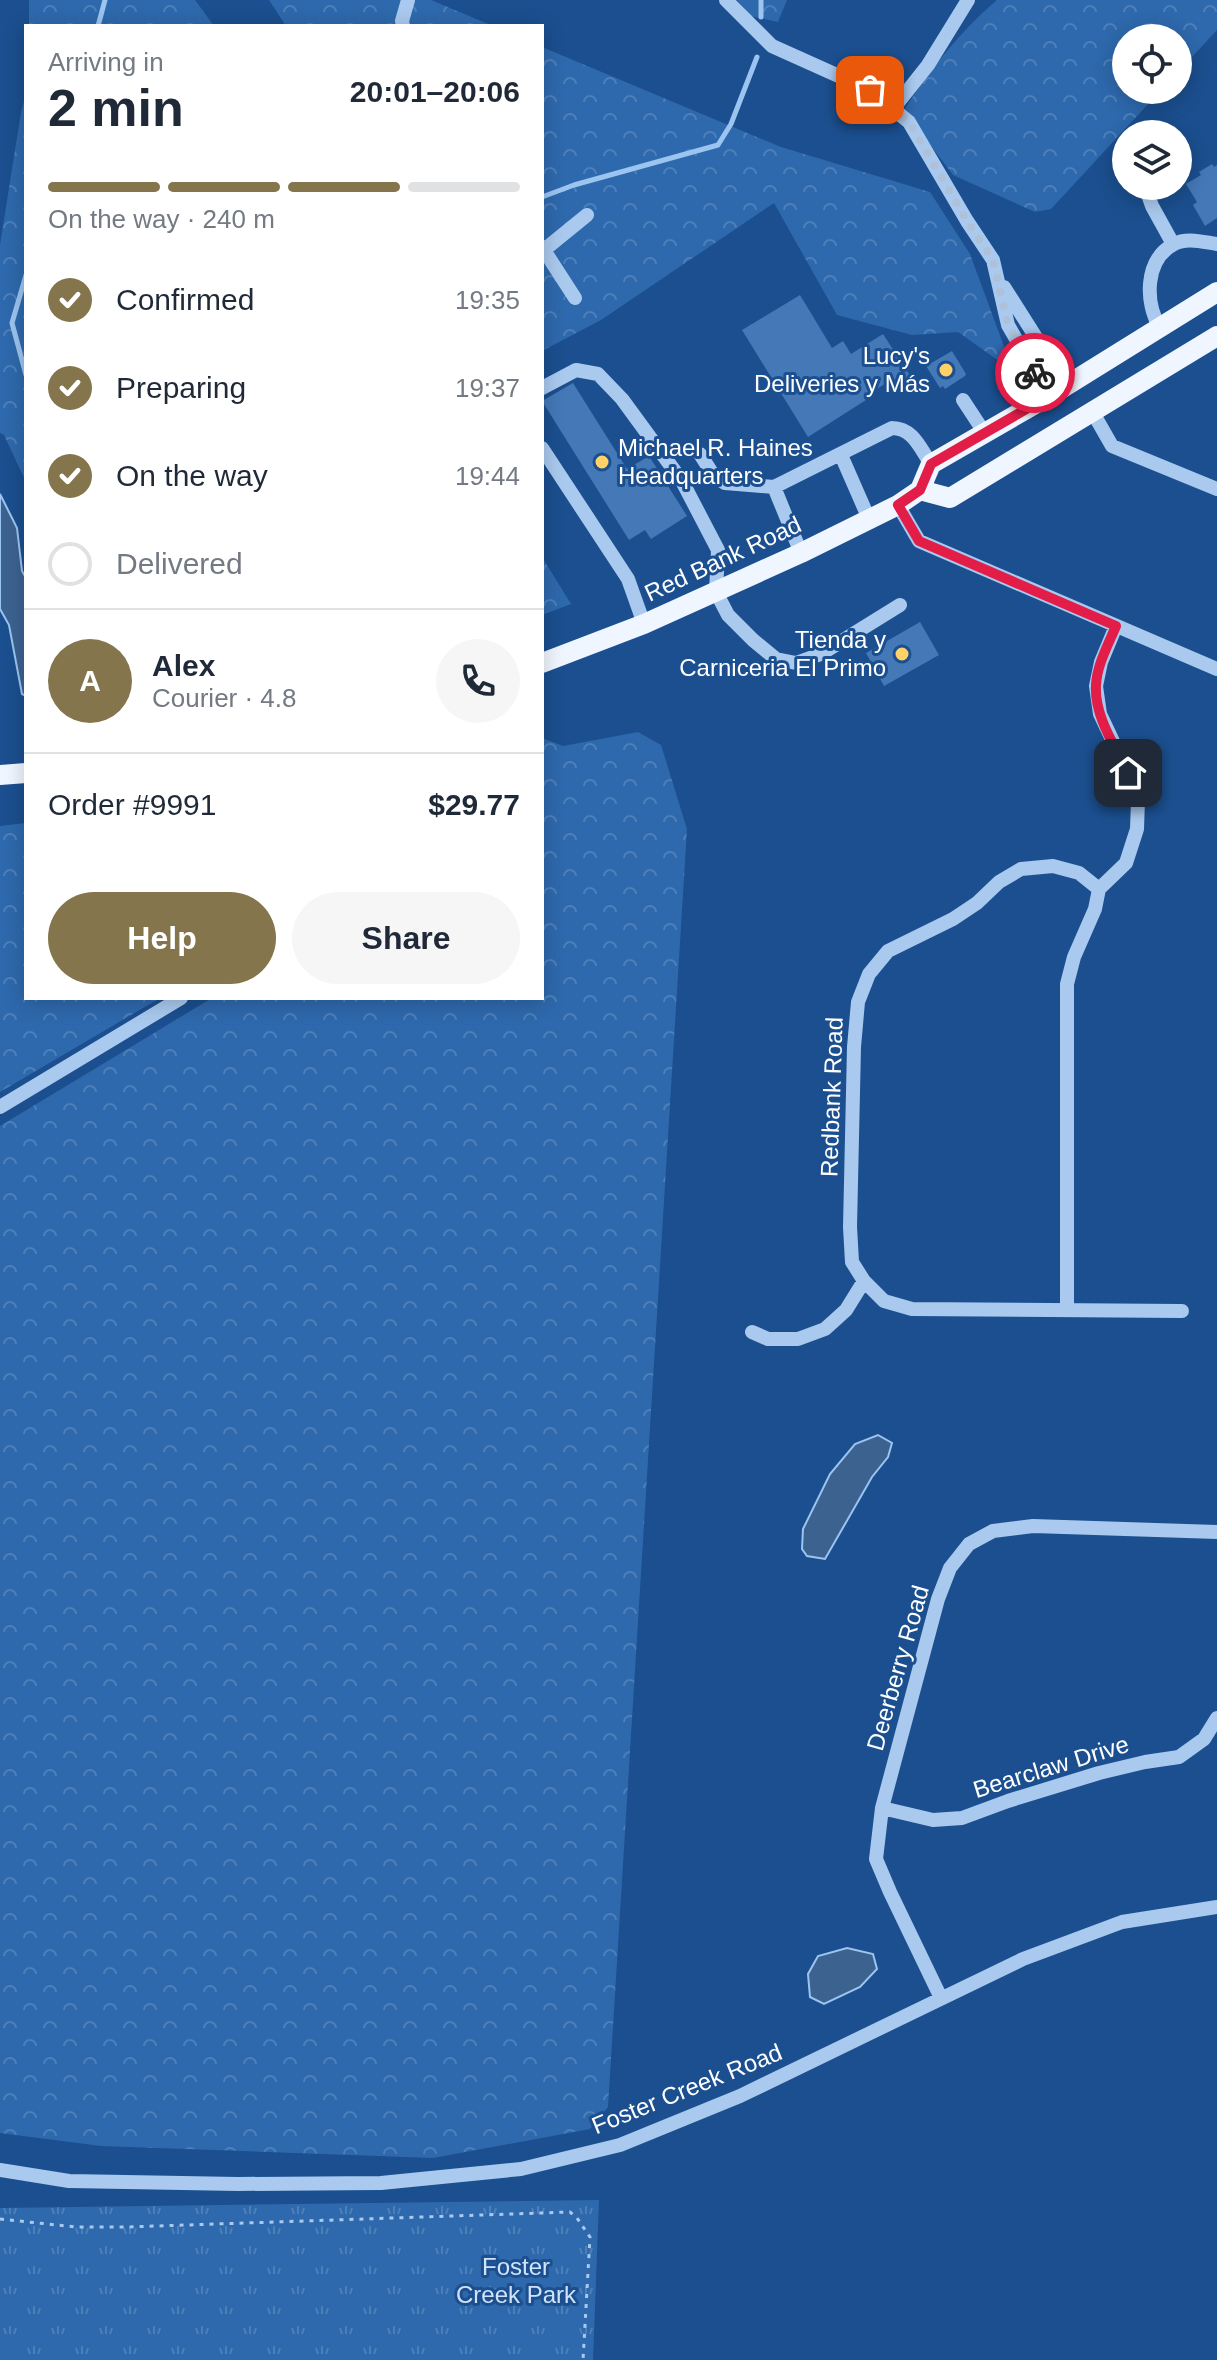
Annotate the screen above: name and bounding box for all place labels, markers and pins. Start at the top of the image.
pin [836,56,904,124]
place label: Lucy's Deliveries y Más [754,342,930,397]
marker: Lucy's Deliveries y Más [937,361,955,379]
place label: Michael R. Haines Headquarters [618,434,813,489]
marker: Michael R. Haines Headquarters [593,453,611,471]
place label: Tienda y Carniceria El Primo [679,626,886,681]
marker: Tienda y Carniceria El Primo [893,645,911,663]
pin [1094,739,1162,807]

